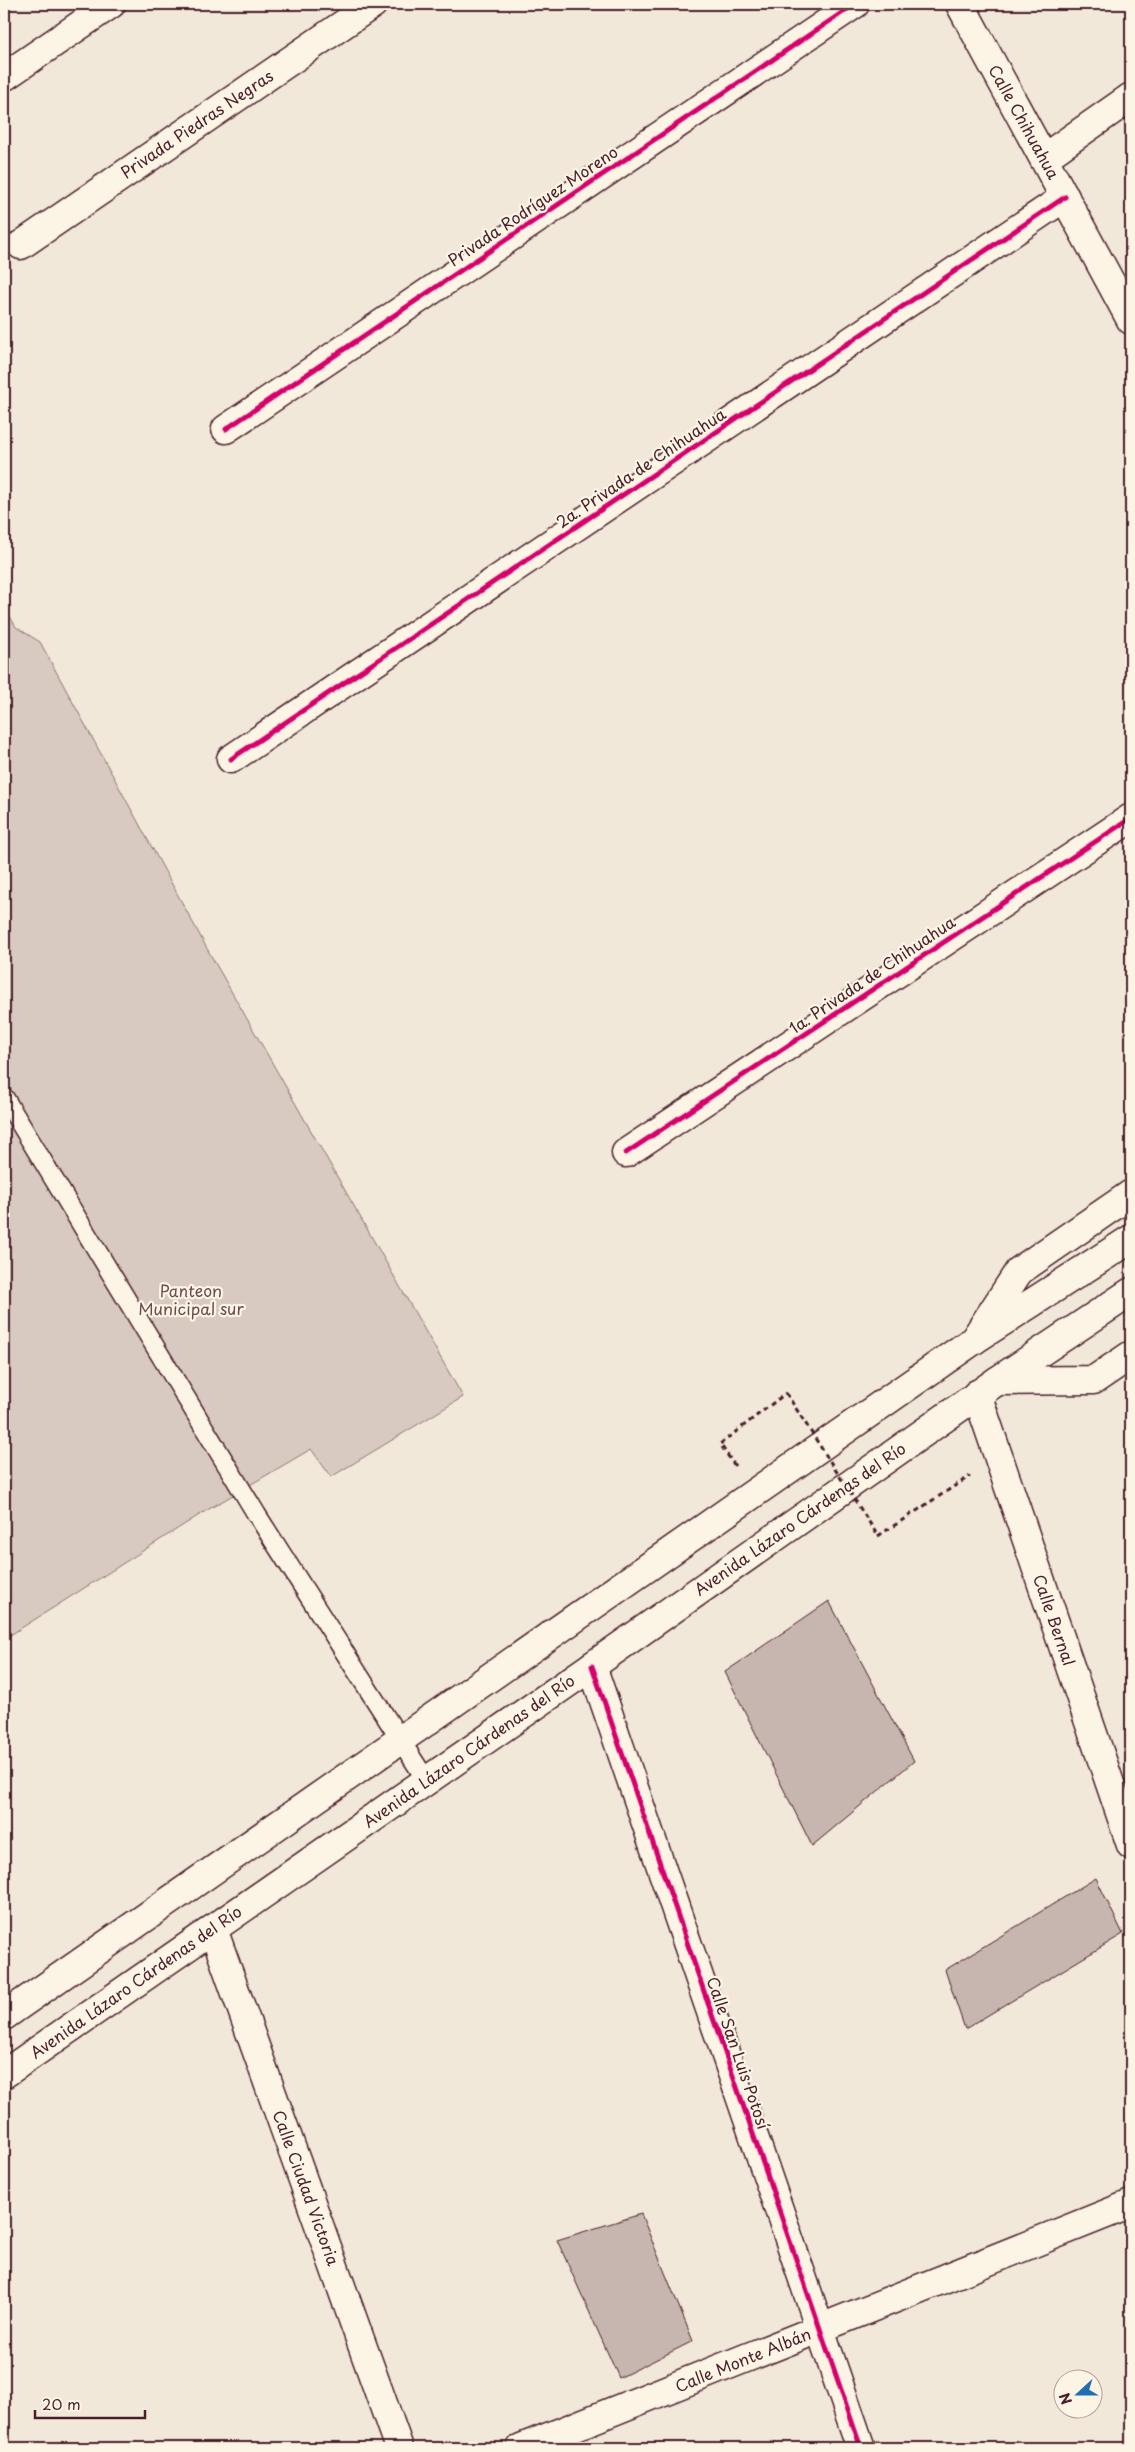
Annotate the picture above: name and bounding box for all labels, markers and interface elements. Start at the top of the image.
street label: Calle Chihuahua [983,60,1066,183]
street label: Privada Piedras Negras [115,63,278,183]
street label: Privada Rodríguez Moreno [443,139,622,271]
street label: 2a. Privada de Chihuahua [551,401,730,533]
street label: 1a. Privada de Chihuahua [783,909,960,1039]
park label: Panteon Municipal sur [138,1278,244,1320]
street label: Avenida Lázaro Cárdenas del Río [689,1436,910,1601]
street label: Calle Bernal [1028,1571,1082,1669]
street label: Avenida Lázaro Cárdenas del Río [358,1668,579,1833]
street label: Avenida Lázaro Cárdenas del Río [25,1899,246,2064]
street label: Calle San Luis Potosí [702,1973,777,2133]
street label: Calle Ciudad Victoria [268,2107,346,2269]
street label: Calle Monte Albán [671,2321,814,2397]
north arrow [1052,2370,1102,2420]
scale bar [35,2387,145,2419]
text: N [1054,2390,1077,2408]
text: 20 m [42,2392,81,2415]

